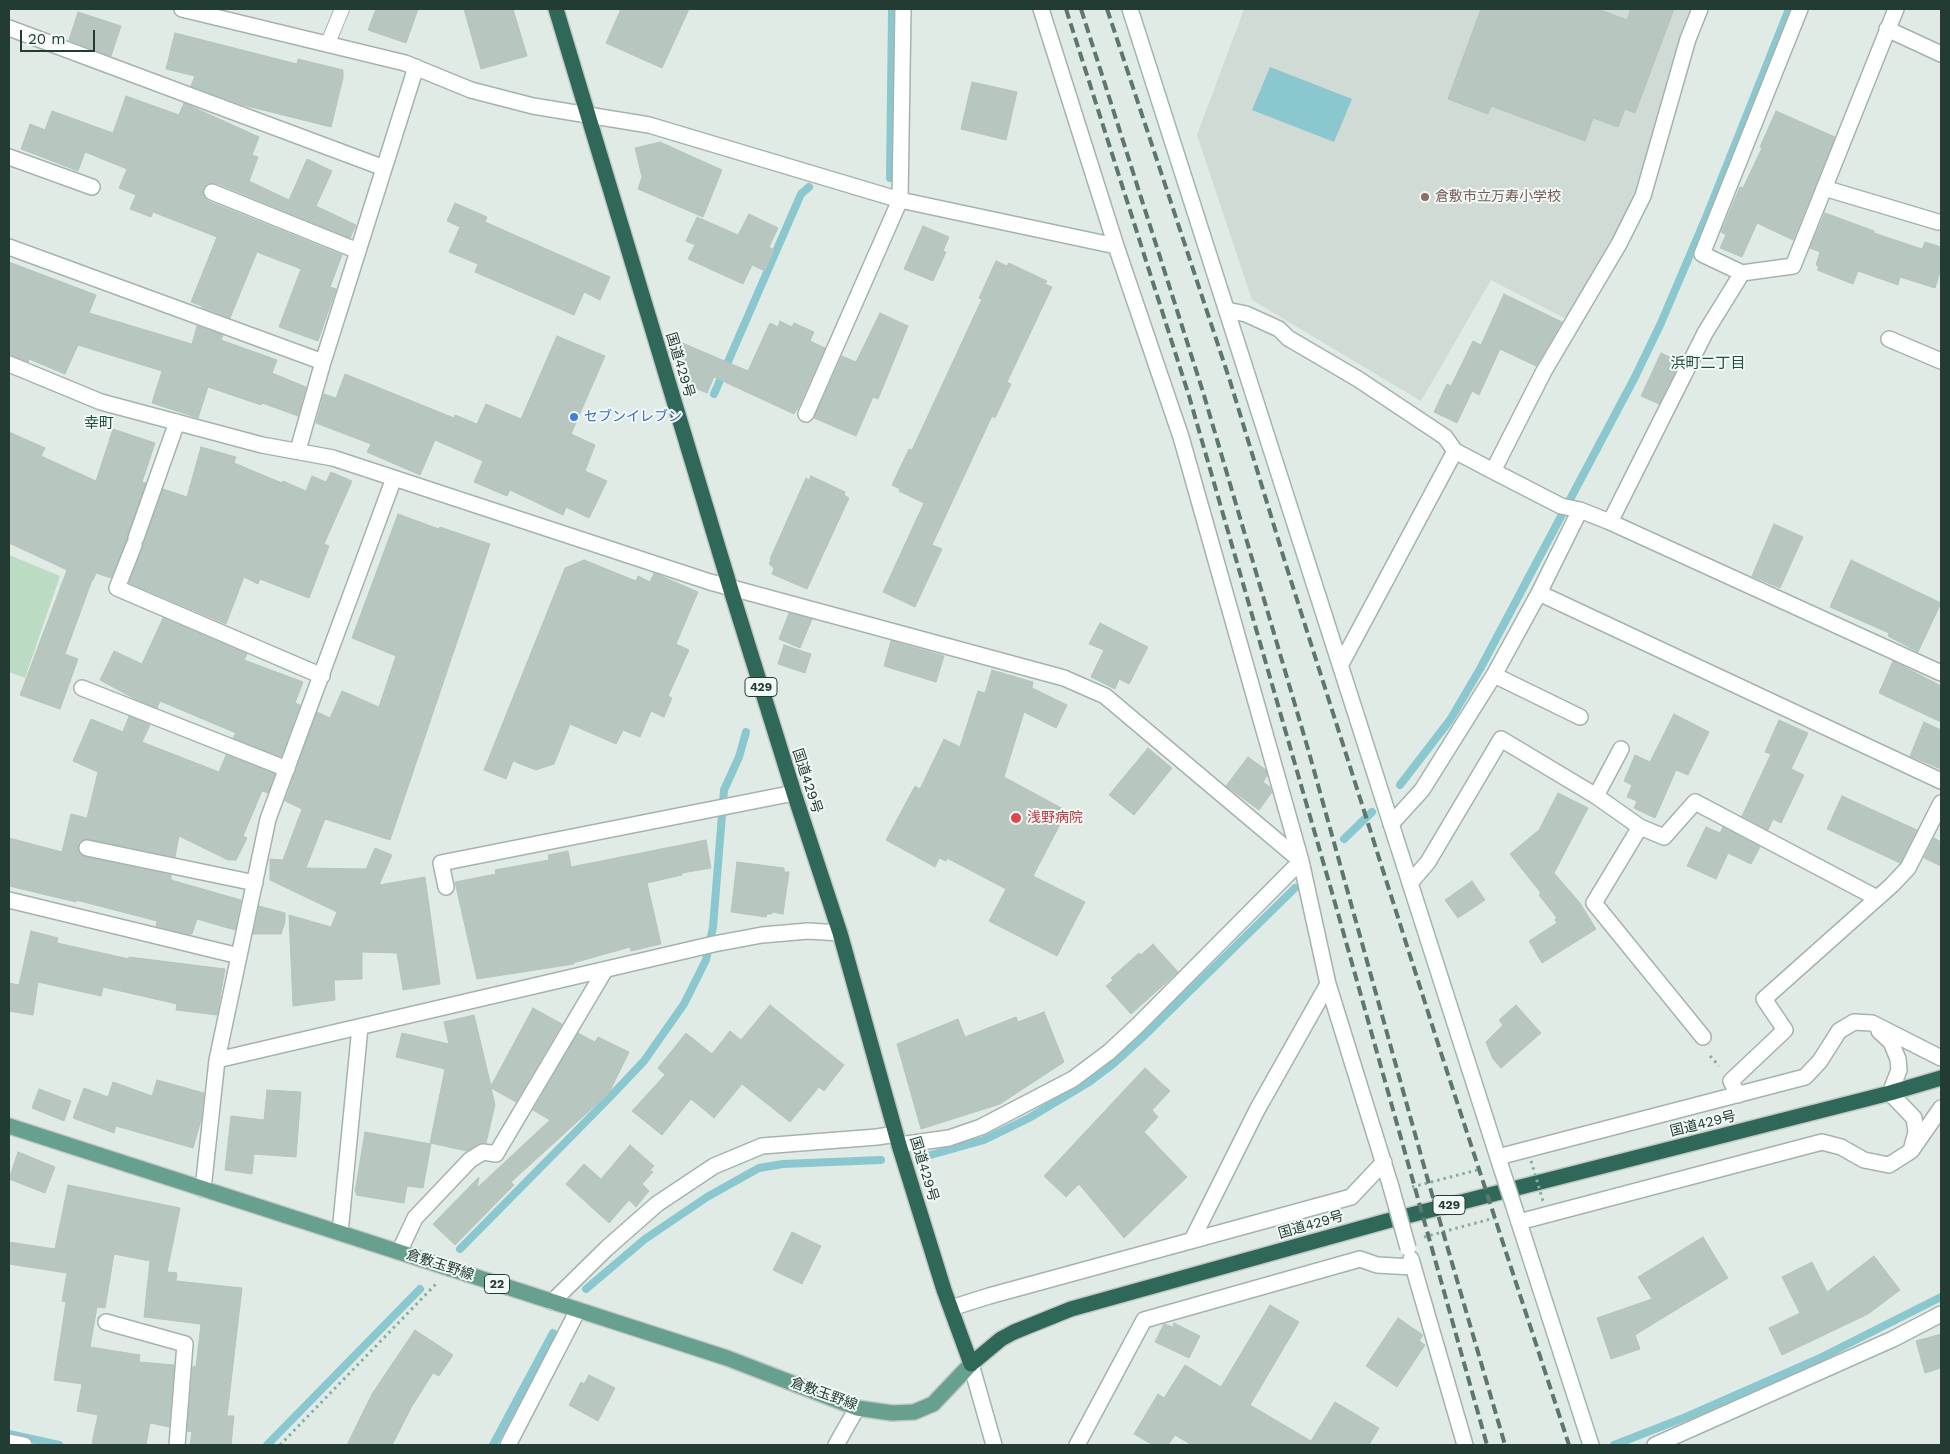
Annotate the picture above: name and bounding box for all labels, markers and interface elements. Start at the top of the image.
scale bar [22,20,98,52]
text: 20 m [28,30,66,48]
place label: 倉敷市立万寿小学校 [1435,189,1561,205]
marker: 倉敷市立万寿小学校 [1419,191,1431,203]
street label: 国道429号 [662,330,698,400]
district label: 浜町二丁目 [1671,355,1745,373]
place label: セブンイレブン [584,409,682,425]
marker: セブンイレブン [568,411,580,423]
district label: 幸町 [84,415,114,433]
road number: 429 [745,678,777,696]
street label: 国道429号 [789,746,825,816]
place label: 浅野病院 [1027,810,1083,826]
marker: 浅野病院 [1009,811,1023,825]
street label: 国道429号 [1668,1108,1738,1140]
street label: 国道429号 [906,1134,942,1204]
road number: 429 [1433,1196,1465,1214]
street label: 国道429号 [1276,1208,1346,1242]
street label: 倉敷玉野線 [404,1246,476,1284]
road number: 22 [484,1274,510,1294]
street label: 倉敷玉野線 [788,1374,860,1414]

